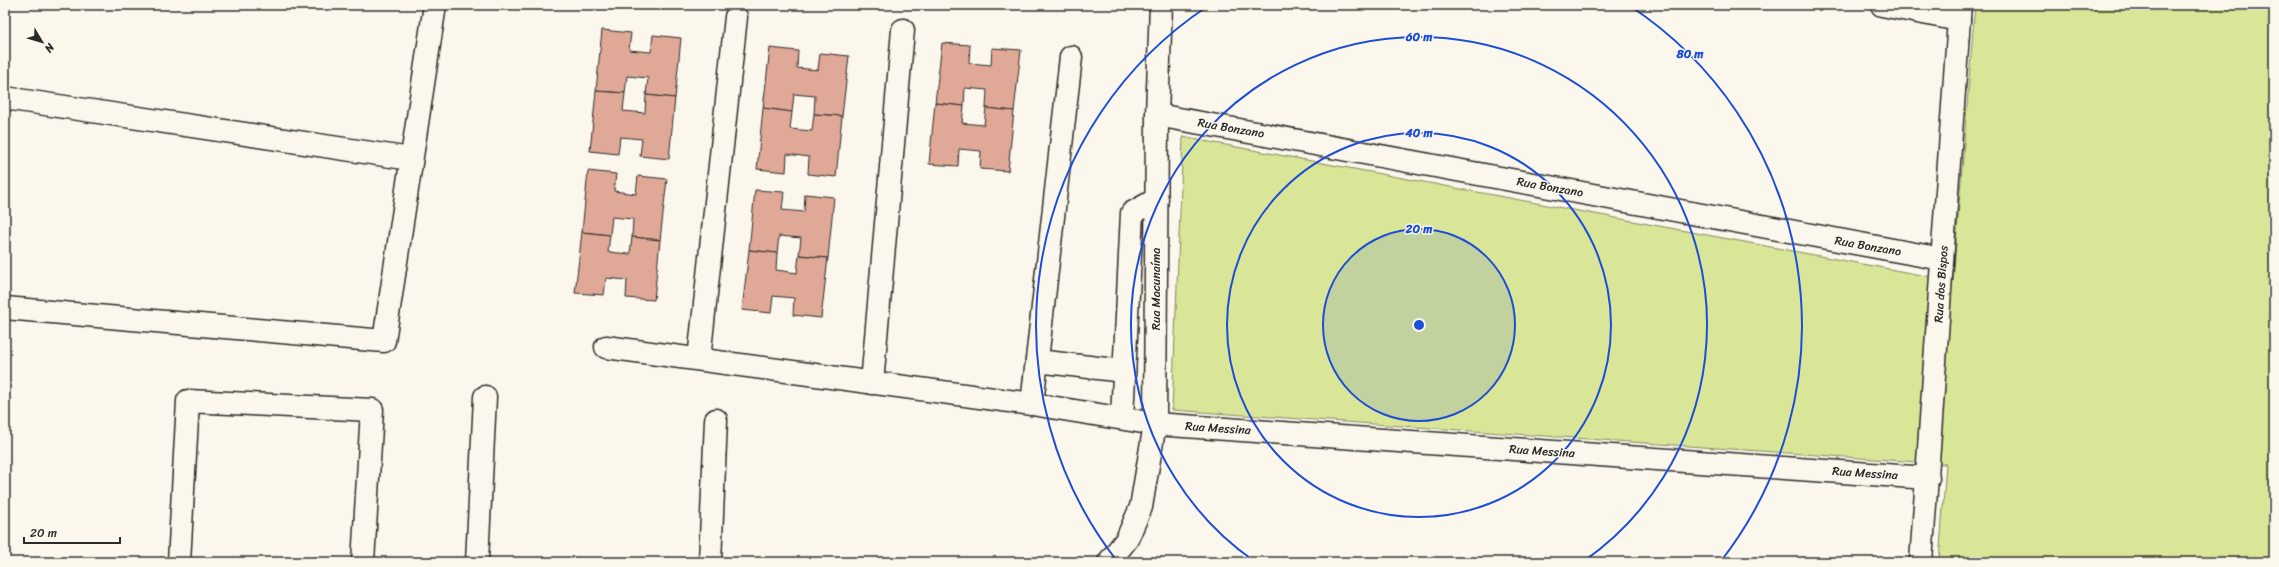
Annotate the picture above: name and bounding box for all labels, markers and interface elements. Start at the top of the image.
north arrow [22,22,62,62]
text: 60 m [1405,26,1433,48]
text: N [39,38,60,57]
text: 80 m [1675,43,1704,65]
street label: Rua Bonzano [1196,111,1266,145]
text: 40 m [1404,122,1433,144]
street label: Rua Bonzano [1515,170,1585,204]
text: 20 m [1405,218,1433,240]
street label: Rua Bonzano [1833,229,1903,263]
street label: Rua dos Bispos [1927,244,1955,323]
street label: Rua Macunaíma [1145,248,1167,330]
centre of rings [1412,318,1426,332]
street label: Rua Messina [1184,415,1253,441]
street label: Rua Messina [1508,438,1577,464]
street label: Rua Messina [1831,460,1900,486]
scale bar [24,519,120,545]
text: 20 m [30,522,57,544]

